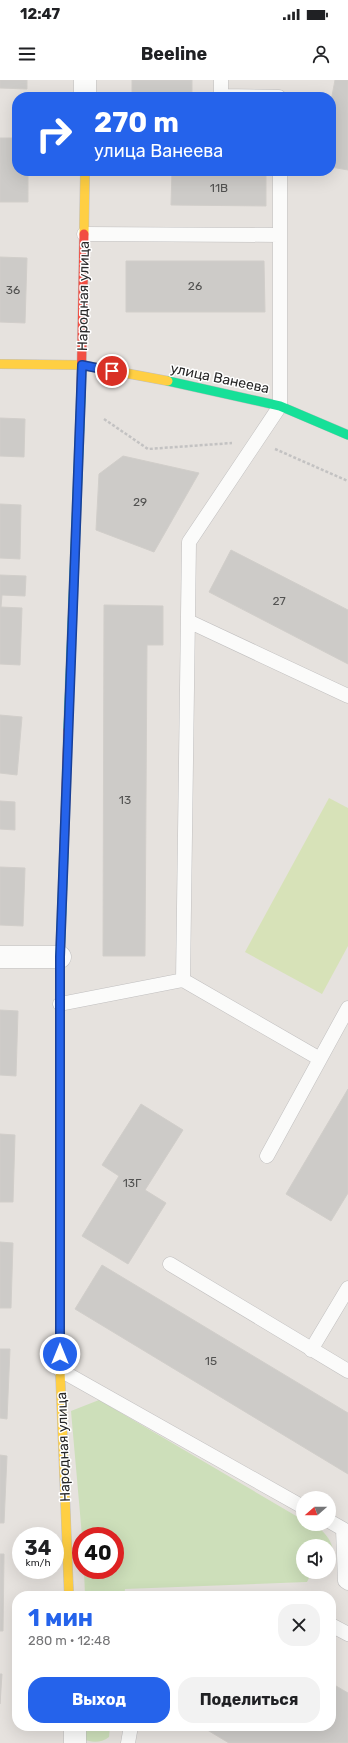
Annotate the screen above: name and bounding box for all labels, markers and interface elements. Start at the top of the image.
text: 12:47 [20,5,60,23]
icon: menu [16,43,38,65]
text: Beeline [141,43,207,65]
icon: person [310,43,332,65]
text: 270 m [94,106,179,139]
icon: right [28,108,80,160]
text: улица Ванеева [94,140,223,162]
house number: 11В [210,181,228,195]
street label: Народная улица [74,241,93,351]
house number: 26 [188,279,202,293]
house number: 36 [6,283,20,297]
pin [95,354,129,388]
icon: arrive [101,360,123,382]
street label: улица Ванеева [169,360,271,397]
house number: 29 [133,495,147,509]
house number: 27 [272,594,286,608]
house number: 13 [119,793,131,807]
house number: 13Г [123,1176,142,1190]
position arrow [39,1333,81,1375]
house number: 15 [205,1354,217,1368]
street label: Народная улица [53,1392,74,1502]
north arrow [296,1491,336,1531]
map controls [296,1491,336,1579]
speed limit sign: 40 [72,1527,124,1579]
text: 34 [25,1536,51,1560]
button: sound [296,1539,336,1579]
text: km/h [26,1557,50,1569]
text: 1 мин [28,1604,93,1632]
button: close [278,1604,320,1646]
text: 280 m · 12:48 [28,1633,110,1648]
button: Выход [28,1677,170,1723]
button: Поделиться [178,1677,320,1723]

